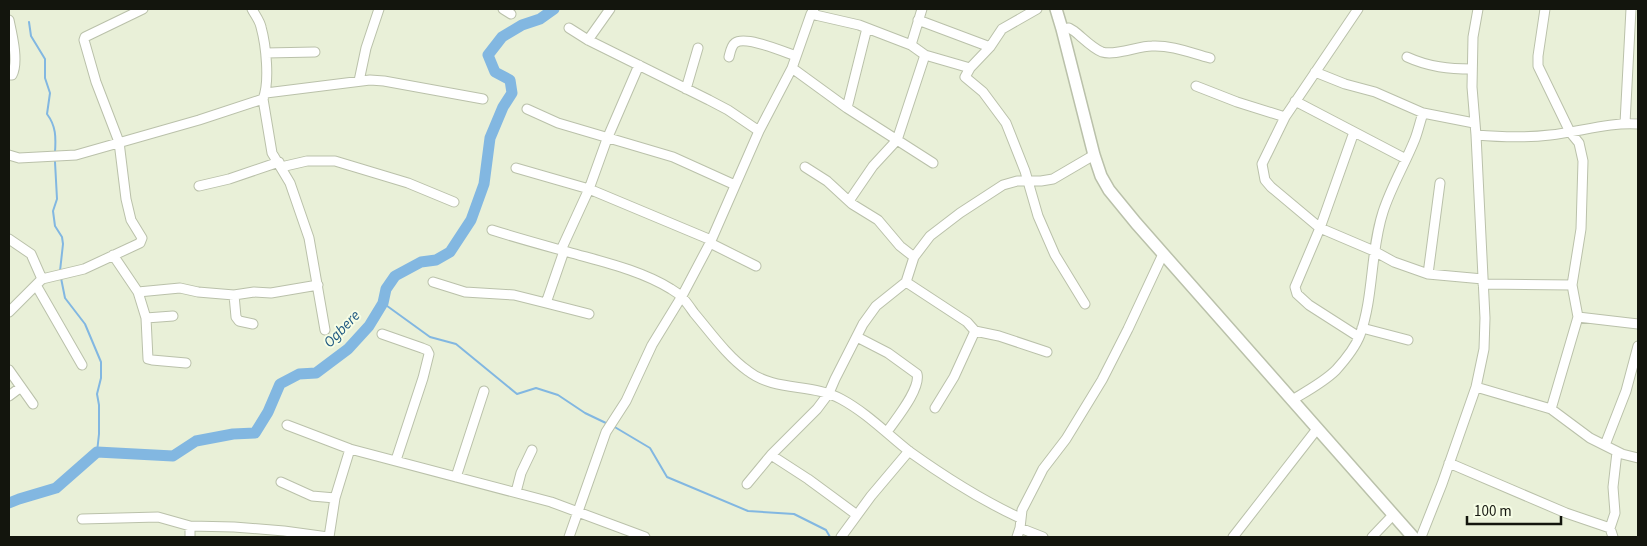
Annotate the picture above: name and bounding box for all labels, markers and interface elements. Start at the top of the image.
water label: Ogbere [319,306,365,352]
scale bar [1467,494,1561,526]
text: 100 m [1474,501,1512,522]

